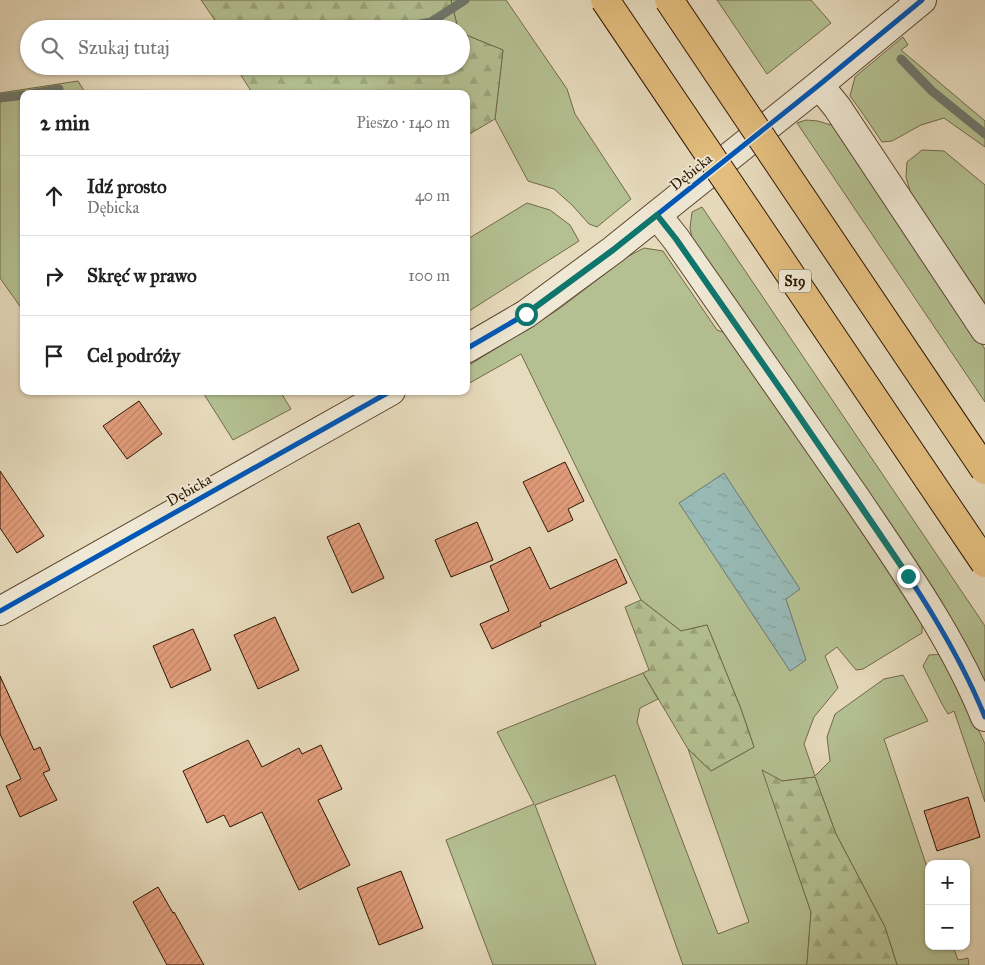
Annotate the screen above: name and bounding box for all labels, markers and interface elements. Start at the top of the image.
search box [20,20,470,75]
icon: search [38,34,66,62]
text: Szukaj tutaj [78,36,170,59]
text: 2 min [40,110,90,136]
text: Pieszo · 140 m [357,113,450,132]
street label: Dębicka [666,149,716,194]
text: Idź prosto [87,175,167,198]
icon: ahead [40,182,68,210]
text: 40 m [415,186,450,205]
text: Dębicka [87,198,139,217]
icon: right [40,262,68,290]
text: Skręć w prawo [87,264,197,287]
text: 100 m [408,266,450,285]
road number: S19 [779,270,811,292]
route start [515,303,538,326]
icon: arrive [40,342,68,370]
text: Cel podróży [87,344,180,367]
street label: Dębicka [163,470,215,510]
route end [897,565,920,588]
map controls [925,860,970,950]
button: + [925,860,970,905]
button: − [925,905,970,950]

